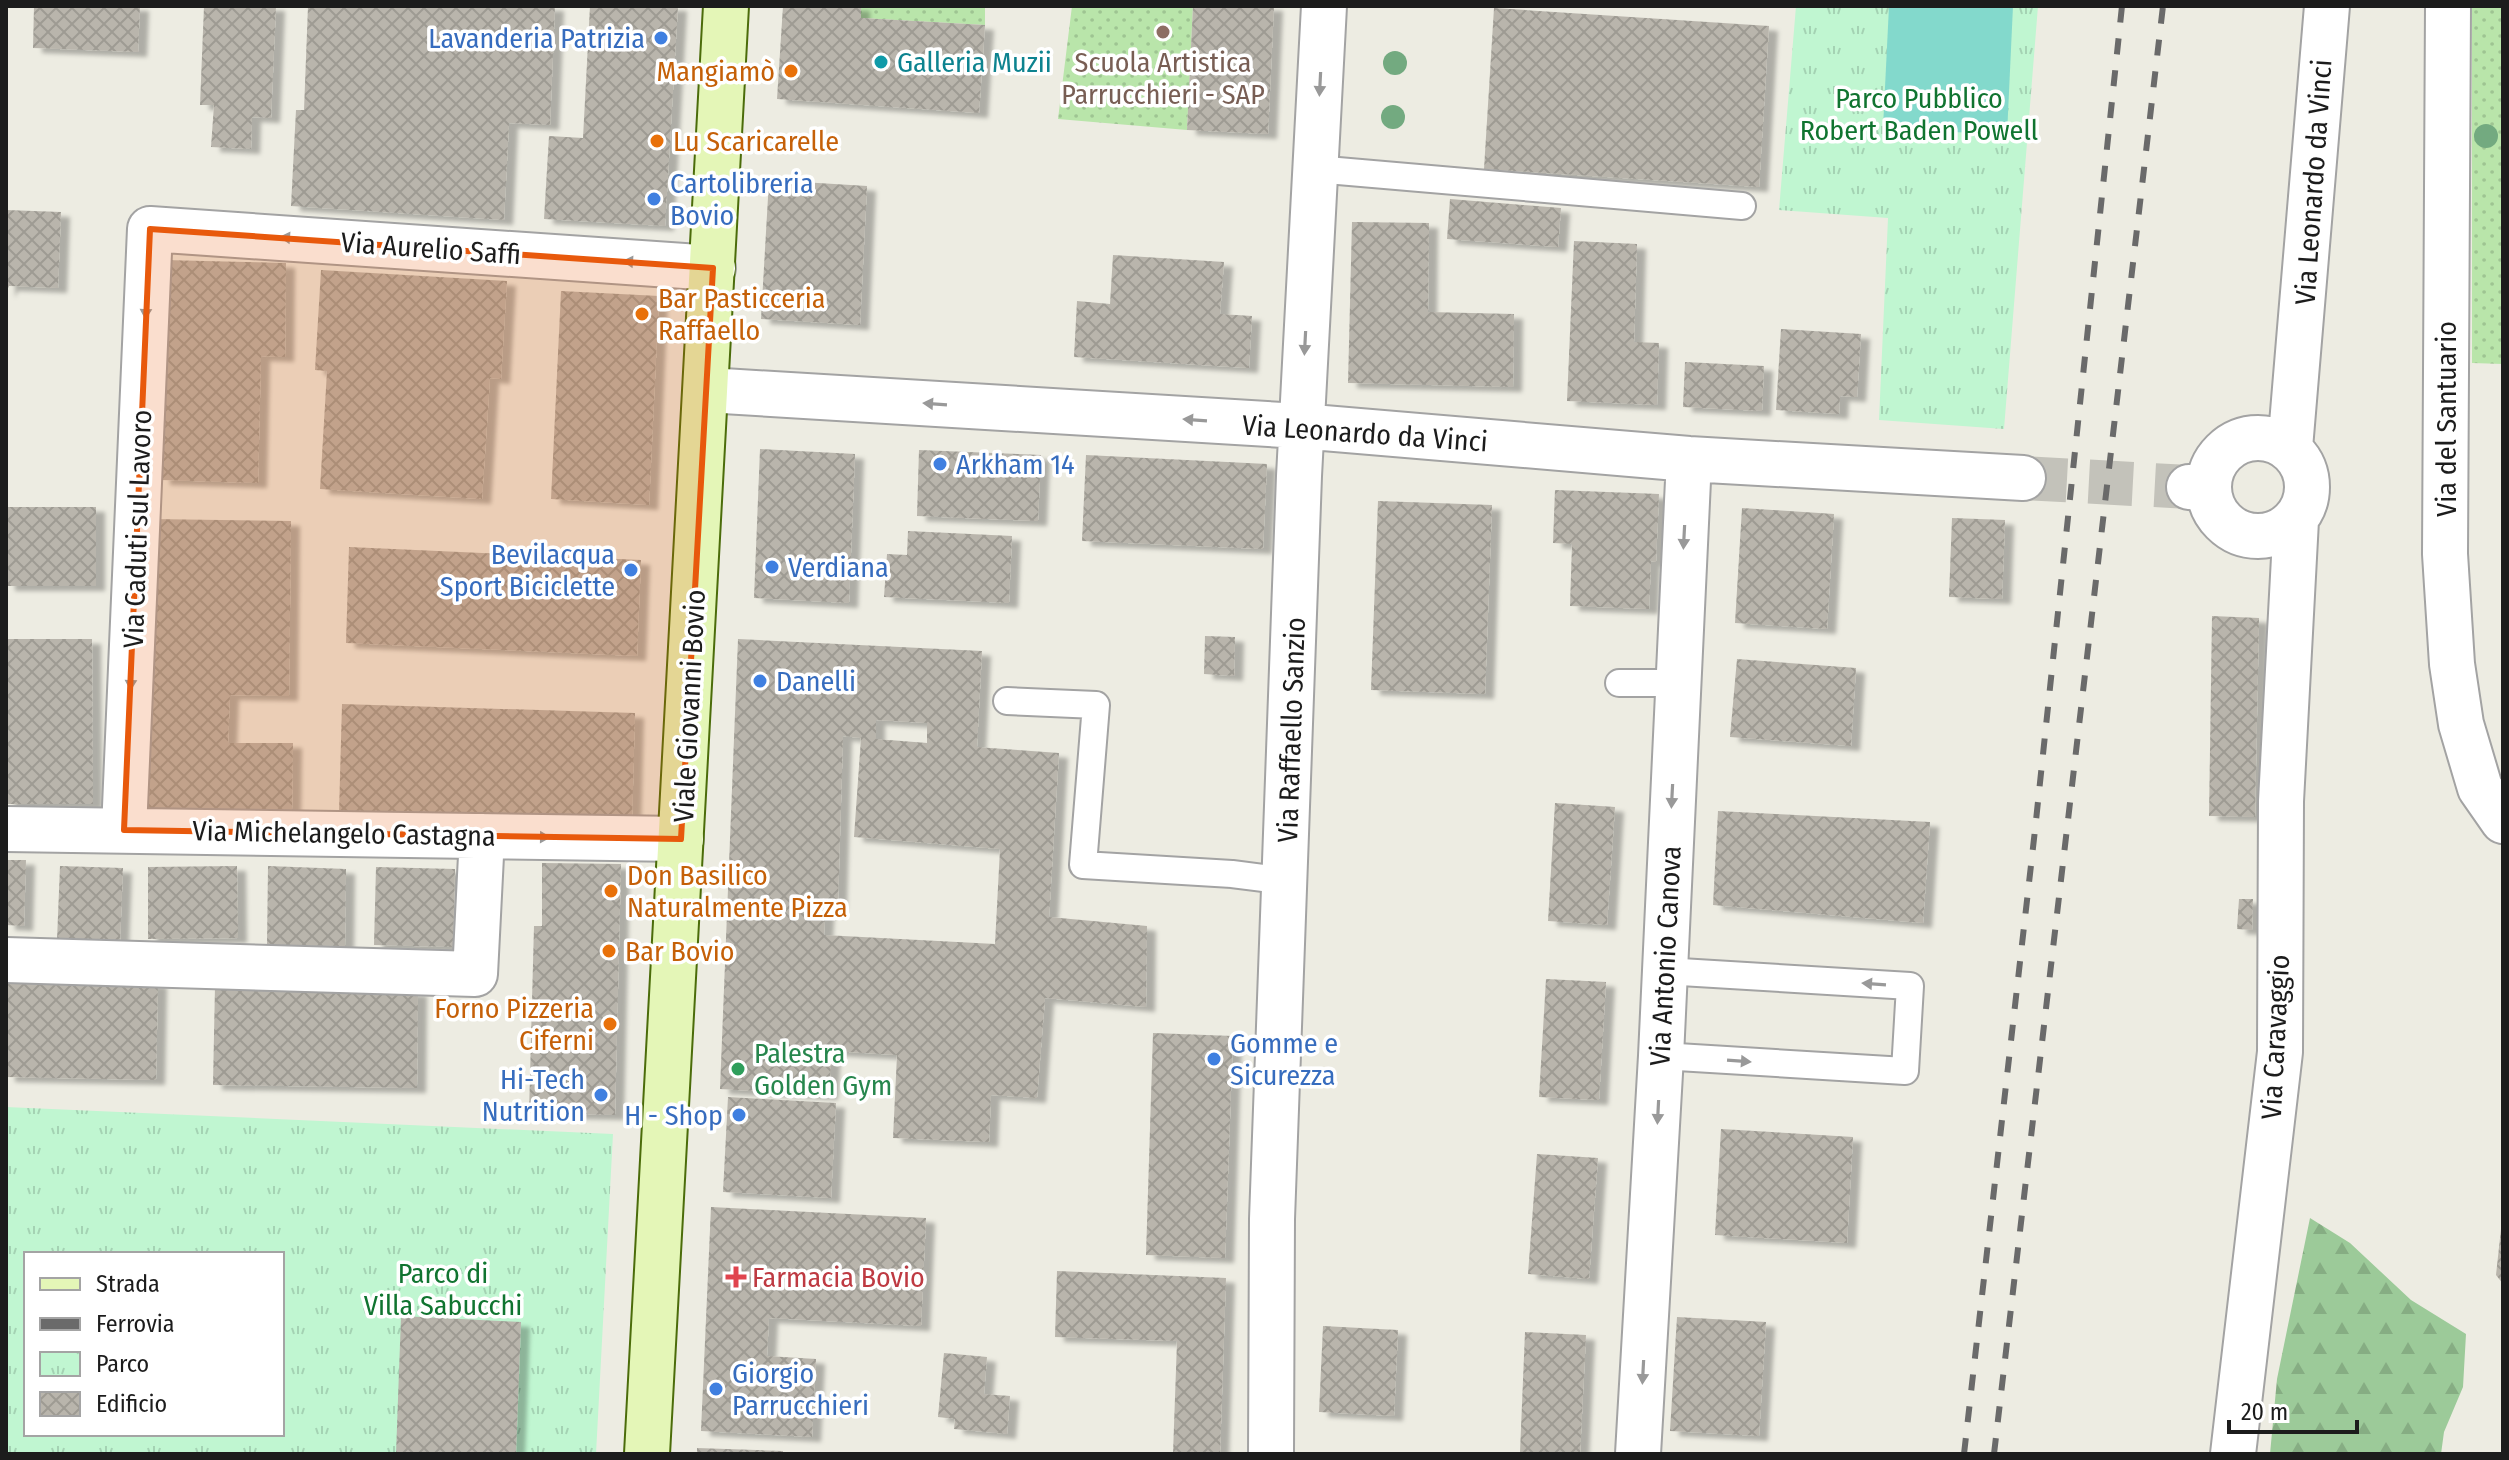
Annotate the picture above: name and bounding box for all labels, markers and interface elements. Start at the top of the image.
place label: Lavanderia Patrizia [428,22,645,55]
marker: Scuola Artistica Parrucchieri - SAP [1154,23,1172,41]
marker: Lavanderia Patrizia [652,29,670,47]
place label: Galleria Muzii [897,46,1052,79]
place label: Scuola Artistica Parrucchieri - SAP [1061,46,1265,111]
marker: Galleria Muzii [872,53,890,71]
place label: Mangiamò [656,55,775,88]
street label: Via Leonardo da Vinci [2288,58,2339,306]
marker: Mangiamò [782,62,800,80]
one-way arrow [1313,72,1326,97]
park label: Parco Pubblico Robert Baden Powell [1800,82,2038,147]
place label: Lu Scaricarelle [673,125,839,158]
marker: Lu Scaricarelle [648,132,666,150]
place label: Cartolibreria Bovio [670,167,814,232]
marker: Cartolibreria Bovio [645,190,663,208]
street label: Via Aurelio Saffi [340,226,522,271]
one-way arrow [279,232,304,245]
one-way arrow [622,255,647,268]
place label: Bar Pasticceria Raffaello [658,282,826,347]
one-way arrow [140,295,153,320]
marker: Bar Pasticceria Raffaello [633,305,651,323]
street label: Via del Santuario [2430,321,2463,517]
one-way arrow [1298,331,1311,356]
one-way arrow [922,397,947,410]
street label: Via Leonardo da Vinci [1241,408,1489,459]
street label: Via Caduti sul Lavoro [117,409,158,649]
one-way arrow [1182,413,1207,426]
place label: Arkham 14 [956,448,1075,481]
marker: Arkham 14 [931,455,949,473]
one-way arrow [1678,525,1691,550]
place label: Bevilacqua Sport Biciclette [440,538,615,603]
place label: Verdiana [788,551,889,584]
marker: Verdiana [763,558,781,576]
marker: Bevilacqua Sport Biciclette [622,561,640,579]
street label: Viale Giovanni Bovio [667,589,712,823]
street label: Via Raffaello Sanzio [1271,617,1312,843]
place label: Danelli [776,665,856,698]
one-way arrow [124,666,137,691]
marker: Danelli [751,672,769,690]
one-way arrow [1666,784,1679,809]
street label: Via Michelangelo Castagna [192,814,496,853]
one-way arrow [526,830,551,843]
street label: Via Antonio Canova [1643,845,1688,1067]
place label: Don Basilico Naturalmente Pizza [627,859,848,924]
marker: Don Basilico Naturalmente Pizza [602,882,620,900]
place label: Bar Bovio [625,935,735,968]
marker: Bar Bovio [600,942,618,960]
street label: Via Caravaggio [2255,954,2296,1120]
one-way arrow [1862,977,1887,990]
place label: Forno Pizzeria Ciferni [434,992,594,1057]
marker: Forno Pizzeria Ciferni [601,1015,619,1033]
place label: Gomme e Sicurezza [1230,1027,1338,1092]
place label: Palestra Golden Gym [754,1037,892,1102]
marker: Gomme e Sicurezza [1205,1050,1223,1068]
one-way arrow [1727,1055,1752,1068]
marker: Palestra Golden Gym [729,1060,747,1078]
place label: Hi-Tech Nutrition [482,1063,585,1128]
marker: Hi-Tech Nutrition [592,1086,610,1104]
place label: H - Shop [624,1099,723,1132]
one-way arrow [1651,1100,1664,1125]
marker: H - Shop [730,1106,748,1124]
legend [24,1252,284,1436]
park label: Parco di Villa Sabucchi [364,1257,522,1322]
place label: Farmacia Bovio [752,1261,925,1294]
marker: Farmacia Bovio [727,1268,745,1286]
text: Strada [96,1270,160,1298]
text: Ferrovia [96,1310,175,1338]
text: Parco [96,1350,149,1378]
place label: Giorgio Parrucchieri [732,1357,869,1422]
one-way arrow [1636,1360,1649,1385]
marker: Giorgio Parrucchieri [707,1380,725,1398]
scale bar [2229,1384,2357,1434]
text: Edificio [96,1390,167,1418]
text: 20 m [2241,1398,2288,1426]

